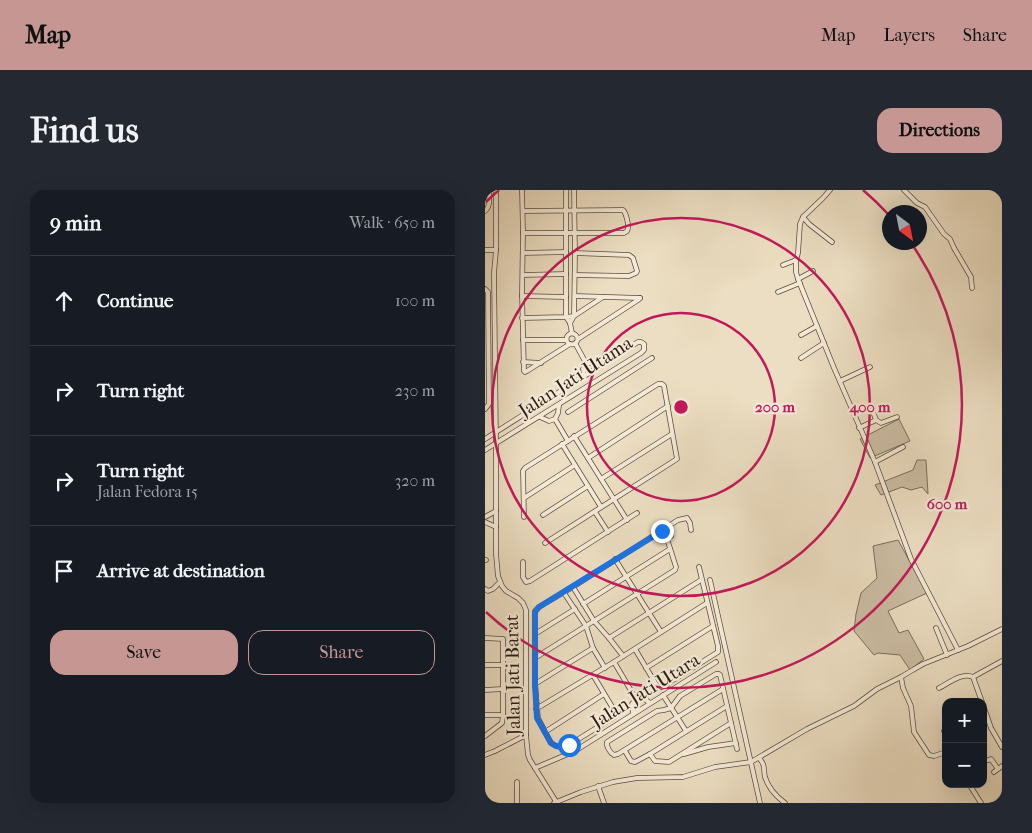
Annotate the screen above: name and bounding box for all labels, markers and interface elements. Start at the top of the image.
text: Map [25,21,71,49]
text: Map [821,25,855,46]
text: Layers [883,25,935,46]
text: Share [963,25,1007,46]
button: Directions [877,108,1002,153]
text: Find us [30,110,139,151]
north arrow [882,205,927,250]
text: 9 min [50,211,101,235]
text: Walk · 650 m [349,213,435,232]
icon: ahead [50,287,78,315]
text: Continue [97,290,173,312]
text: 100 m [395,291,435,310]
street label: Jalan Jati Utama [513,332,637,423]
icon: right [50,377,78,405]
text: Turn right [97,380,184,402]
text: 230 m [395,381,435,400]
centre of rings [672,398,690,416]
text: 200 m [755,398,795,416]
text: 400 m [848,398,891,416]
text: Turn right [97,460,184,482]
icon: right [50,467,78,495]
text: 320 m [395,471,435,490]
text: Jalan Fedora 15 [97,482,198,501]
text: 600 m [927,495,968,513]
route end [651,520,674,543]
icon: arrive [50,557,78,585]
text: Arrive at destination [97,560,265,582]
street label: Jalan Jati Barat [501,614,525,738]
button: Save [50,630,238,675]
button: Share [248,630,435,675]
street label: Jalan Jati Utara [585,649,704,734]
map controls [942,698,987,788]
button: + [942,698,987,743]
route start [558,734,581,757]
button: − [942,743,987,788]

